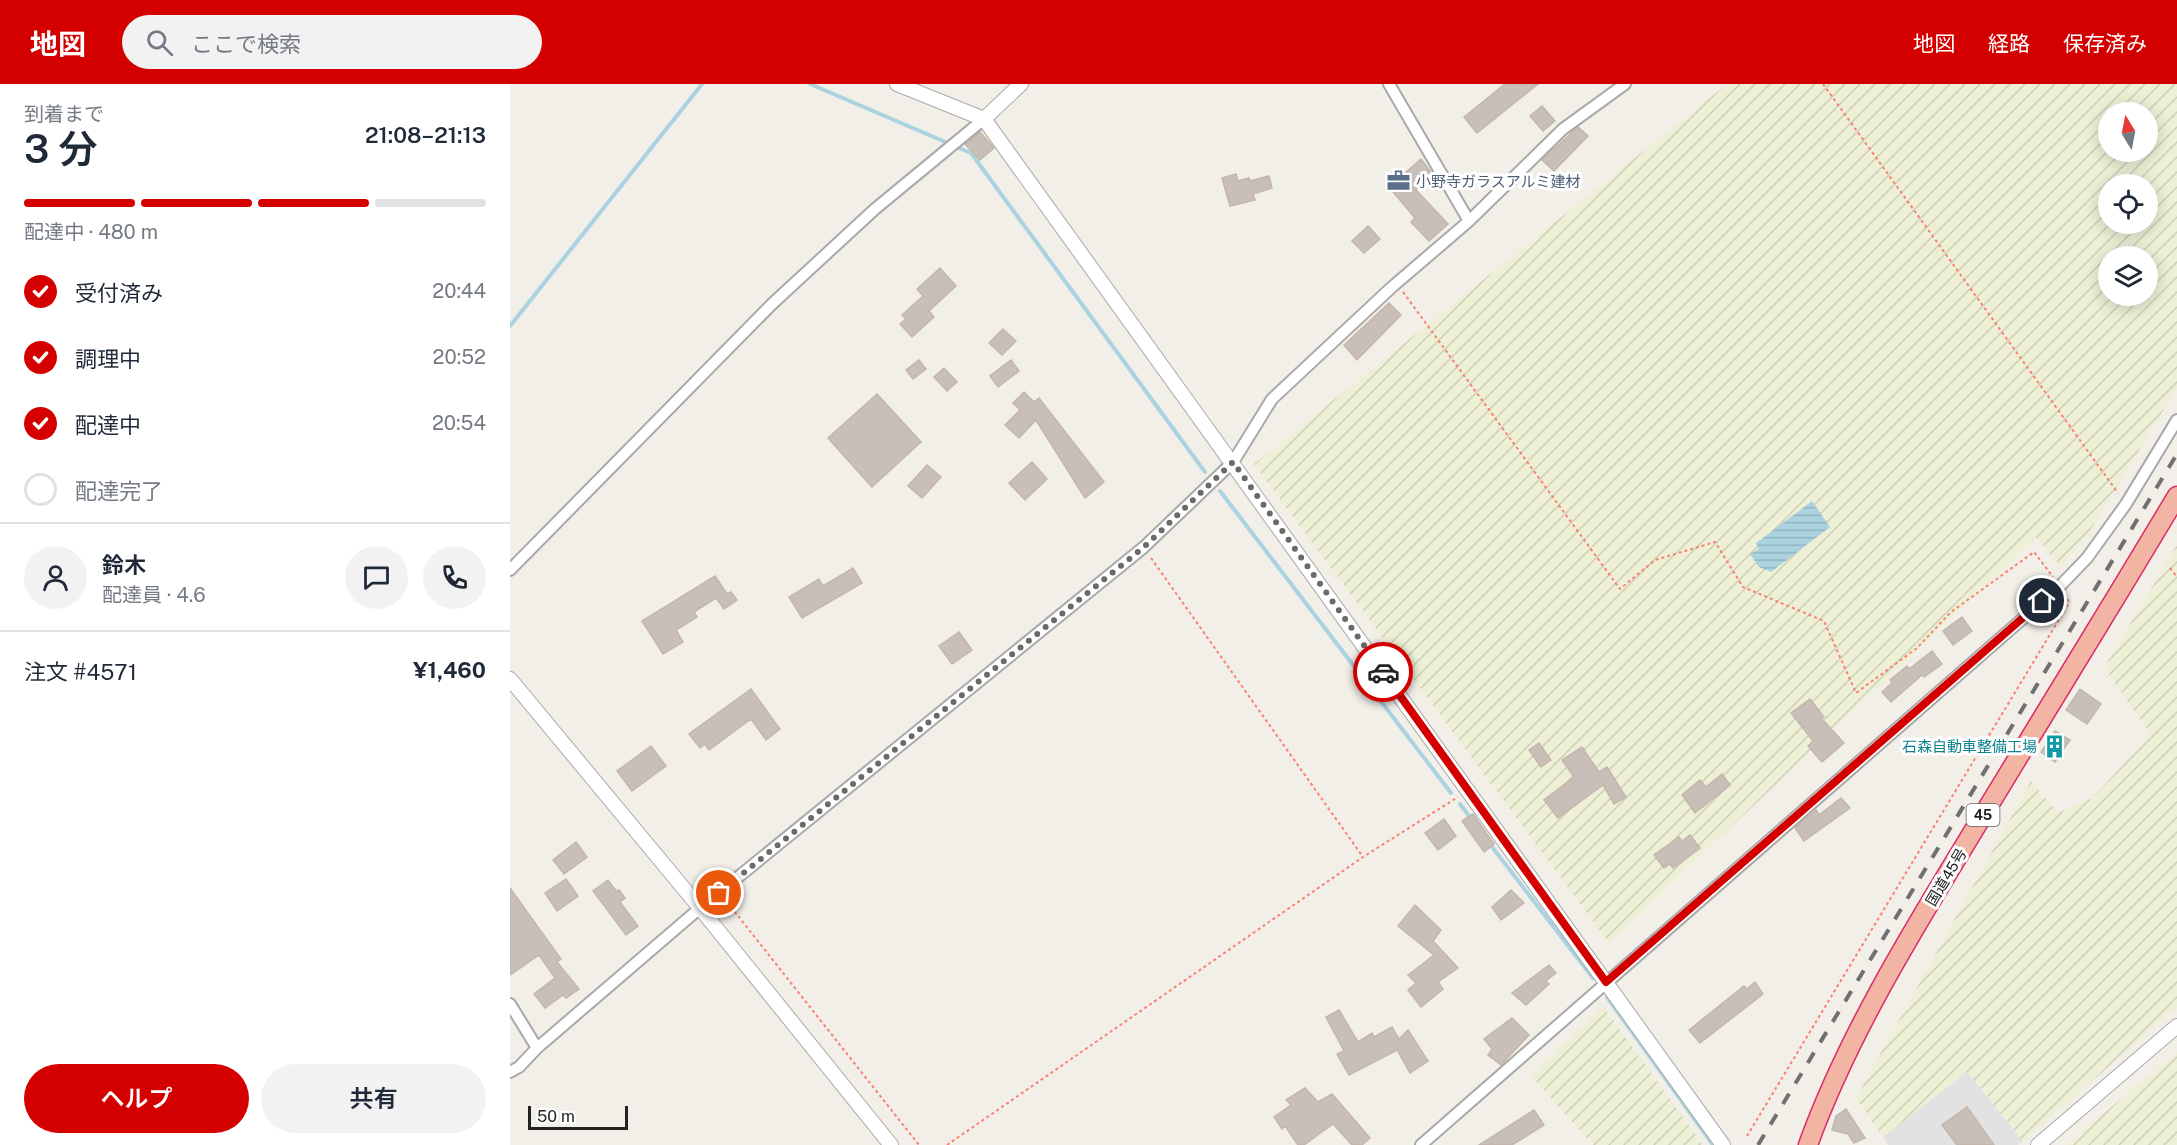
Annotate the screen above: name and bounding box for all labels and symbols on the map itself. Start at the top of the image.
north arrow [2098,102,2158,162]
office icon: 小野寺ガラスアルミ建材 [1385,168,1411,194]
place label: 小野寺ガラスアルミ建材 [1416,173,1581,190]
pin [2016,575,2067,626]
courier [1353,642,1413,702]
building icon: 石森自動車整備工場 [2042,733,2068,759]
place label: 石森自動車整備工場 [1902,738,2037,755]
road number: 45 [1966,804,2000,826]
street label: 国道45号 [1922,845,1970,909]
pin [693,867,744,918]
scale bar [528,1103,628,1130]

